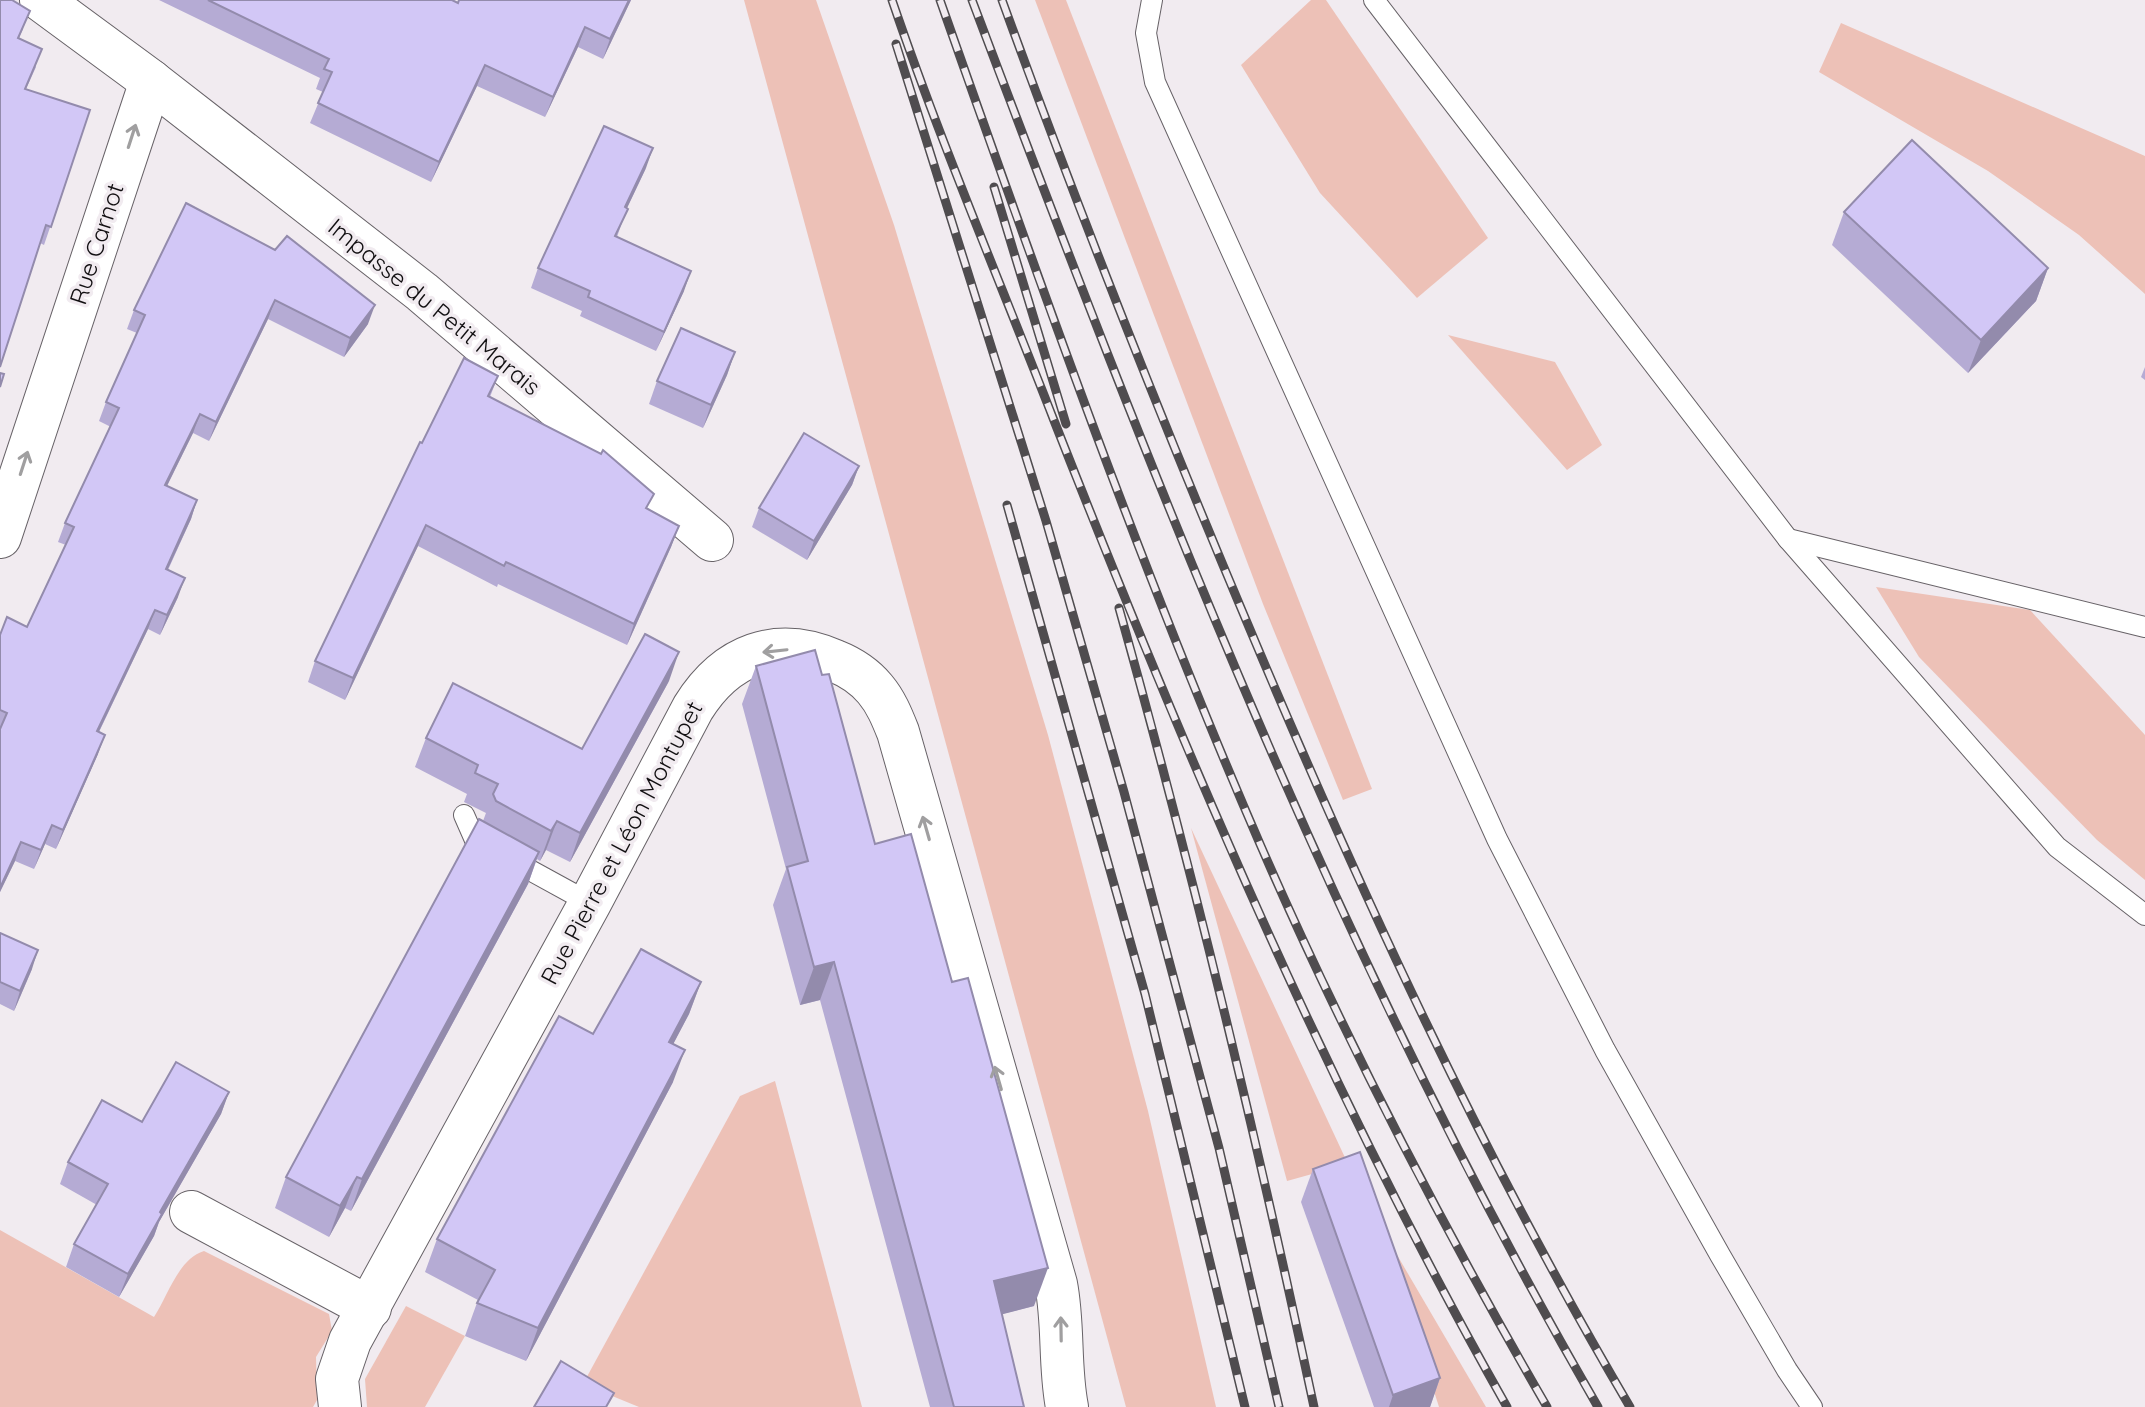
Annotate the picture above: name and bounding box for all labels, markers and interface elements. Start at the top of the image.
one-way arrow [126,124,141,149]
street label: Rue Carnot [62,179,130,308]
street label: Impasse du Petit Marais [322,211,547,401]
one-way arrow [18,451,33,476]
one-way arrow [762,643,789,658]
street label: Rue Pierre et Léon Montupet [534,696,709,989]
one-way arrow [918,815,933,841]
one-way arrow [990,1065,1005,1091]
one-way arrow [1053,1316,1069,1343]

